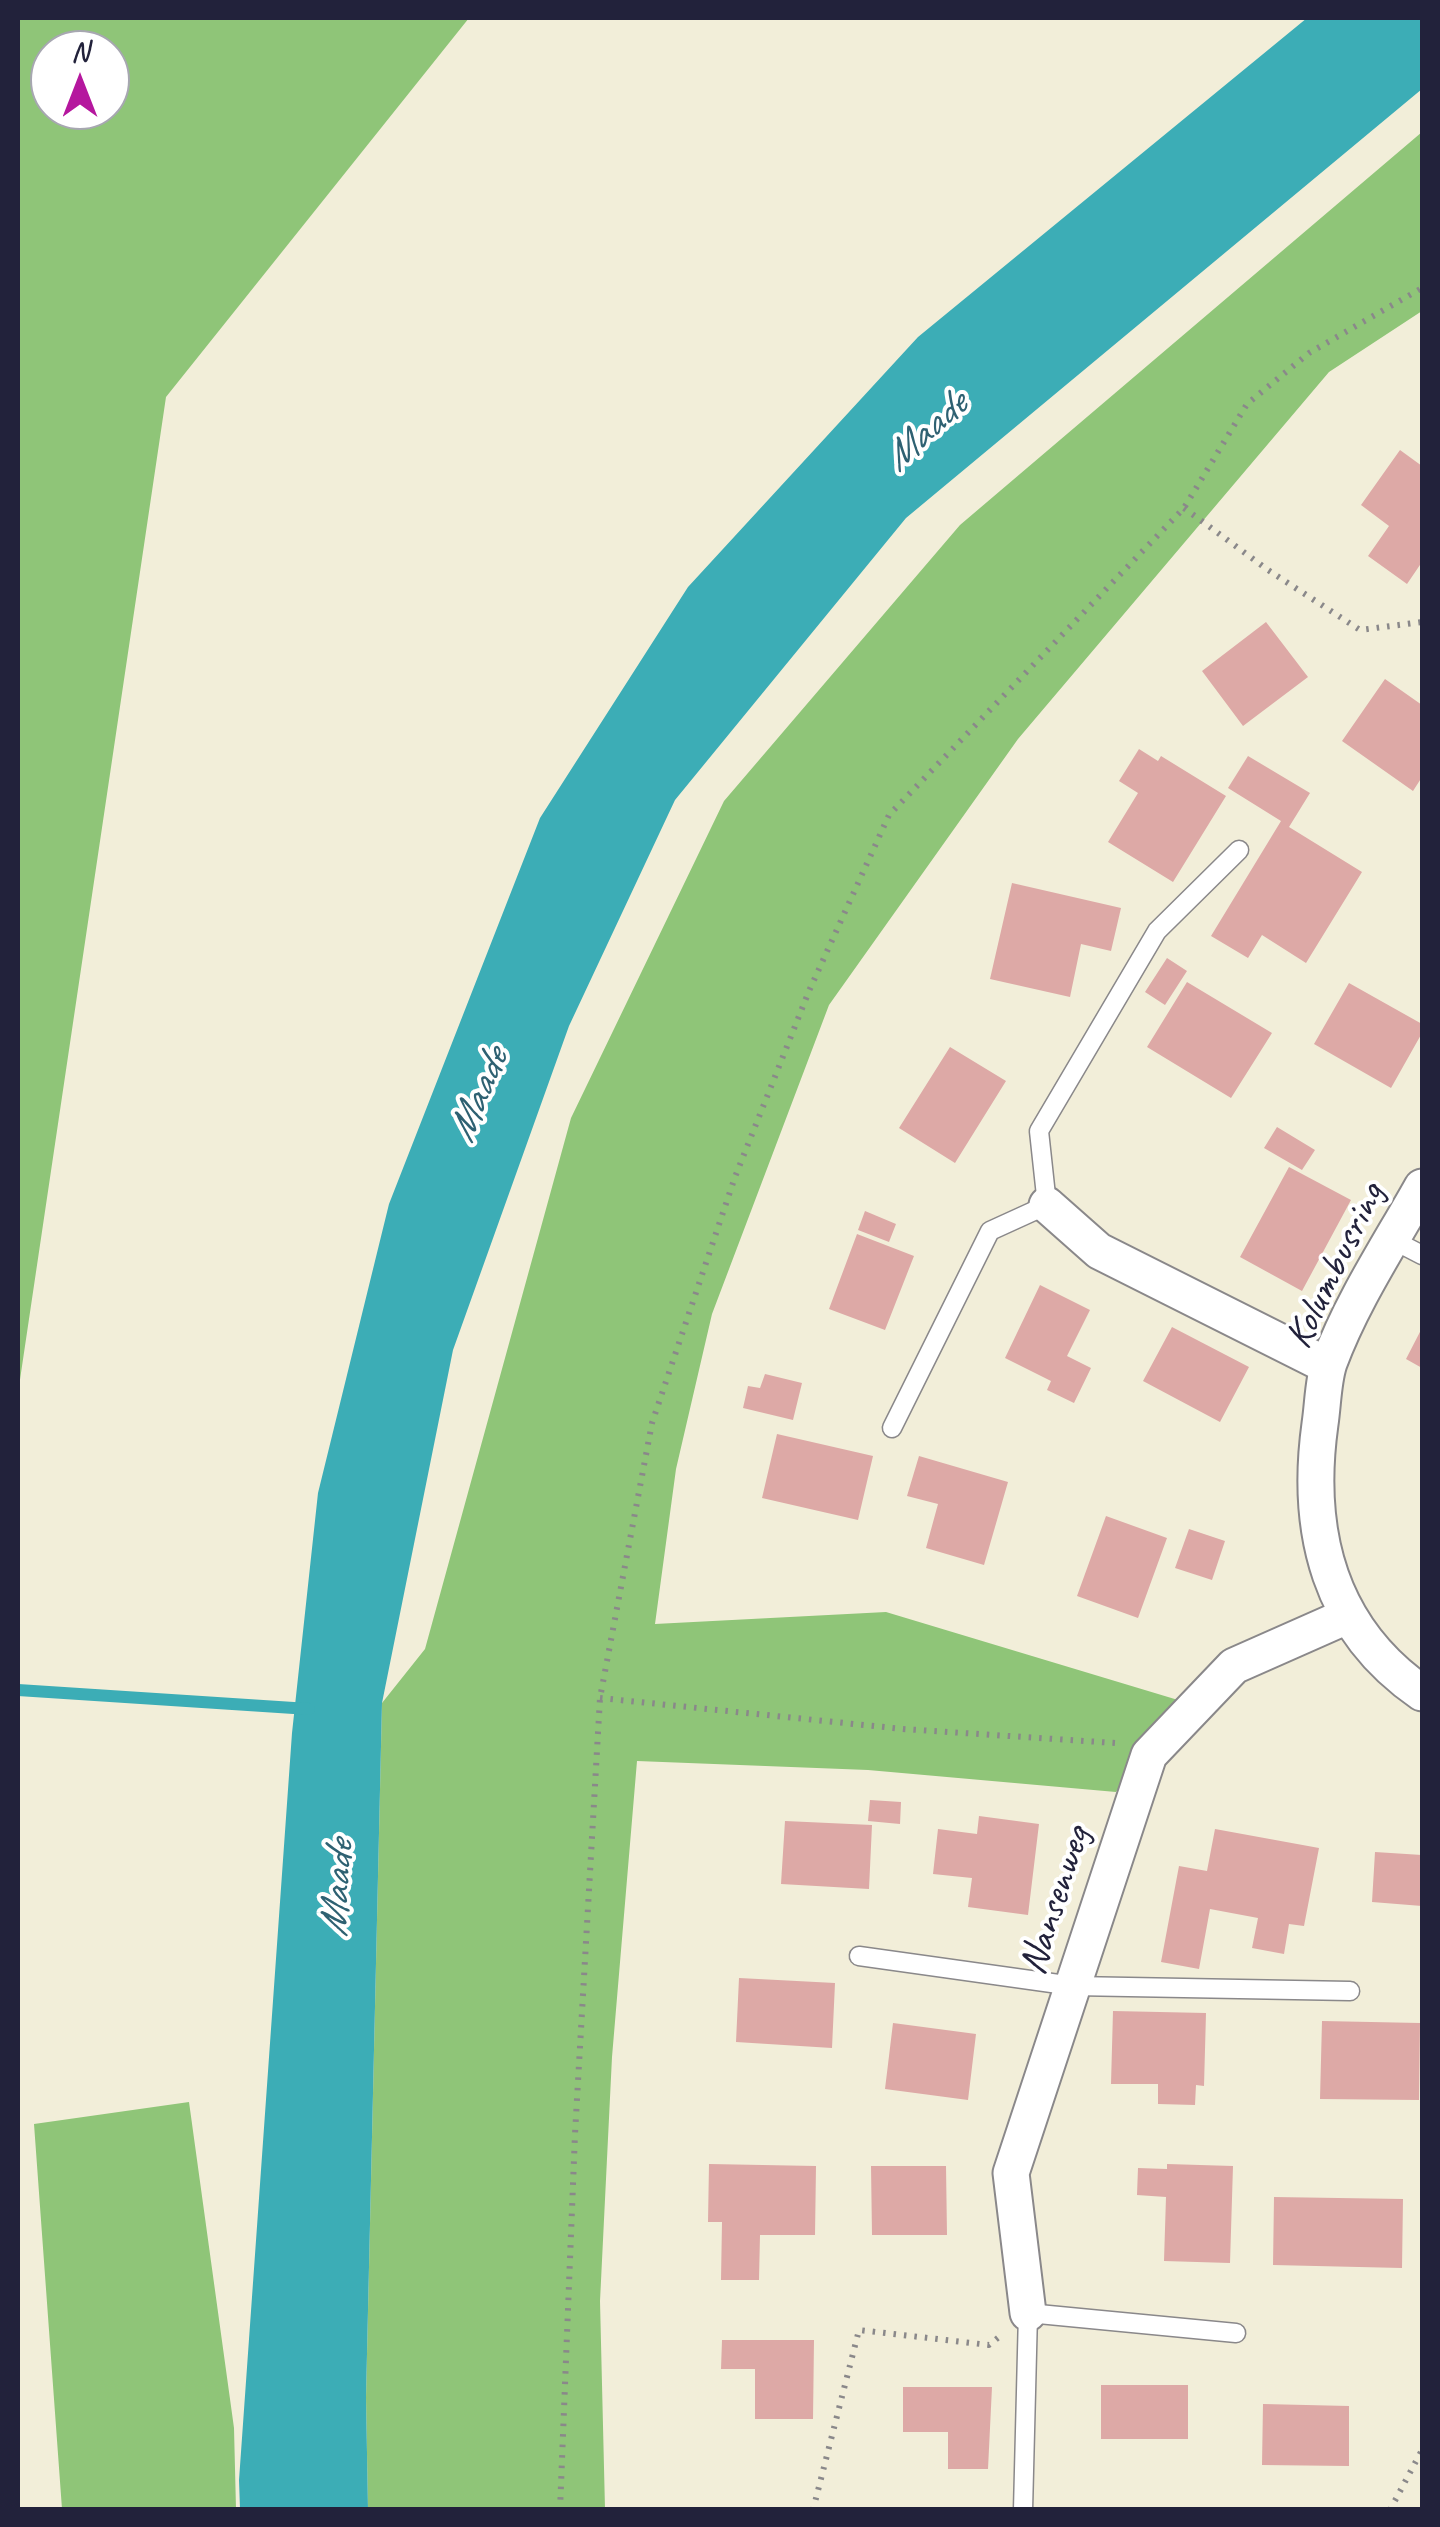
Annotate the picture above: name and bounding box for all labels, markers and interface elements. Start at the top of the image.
north arrow [30,30,130,130]
text: N [71,34,89,69]
water label: Maade [874,381,978,483]
water label: Maade [437,1042,521,1150]
street label: Kolumbusring [1275,1175,1397,1357]
street label: Nansenweg [1010,1821,1102,1981]
water label: Maade [310,1840,366,1938]

